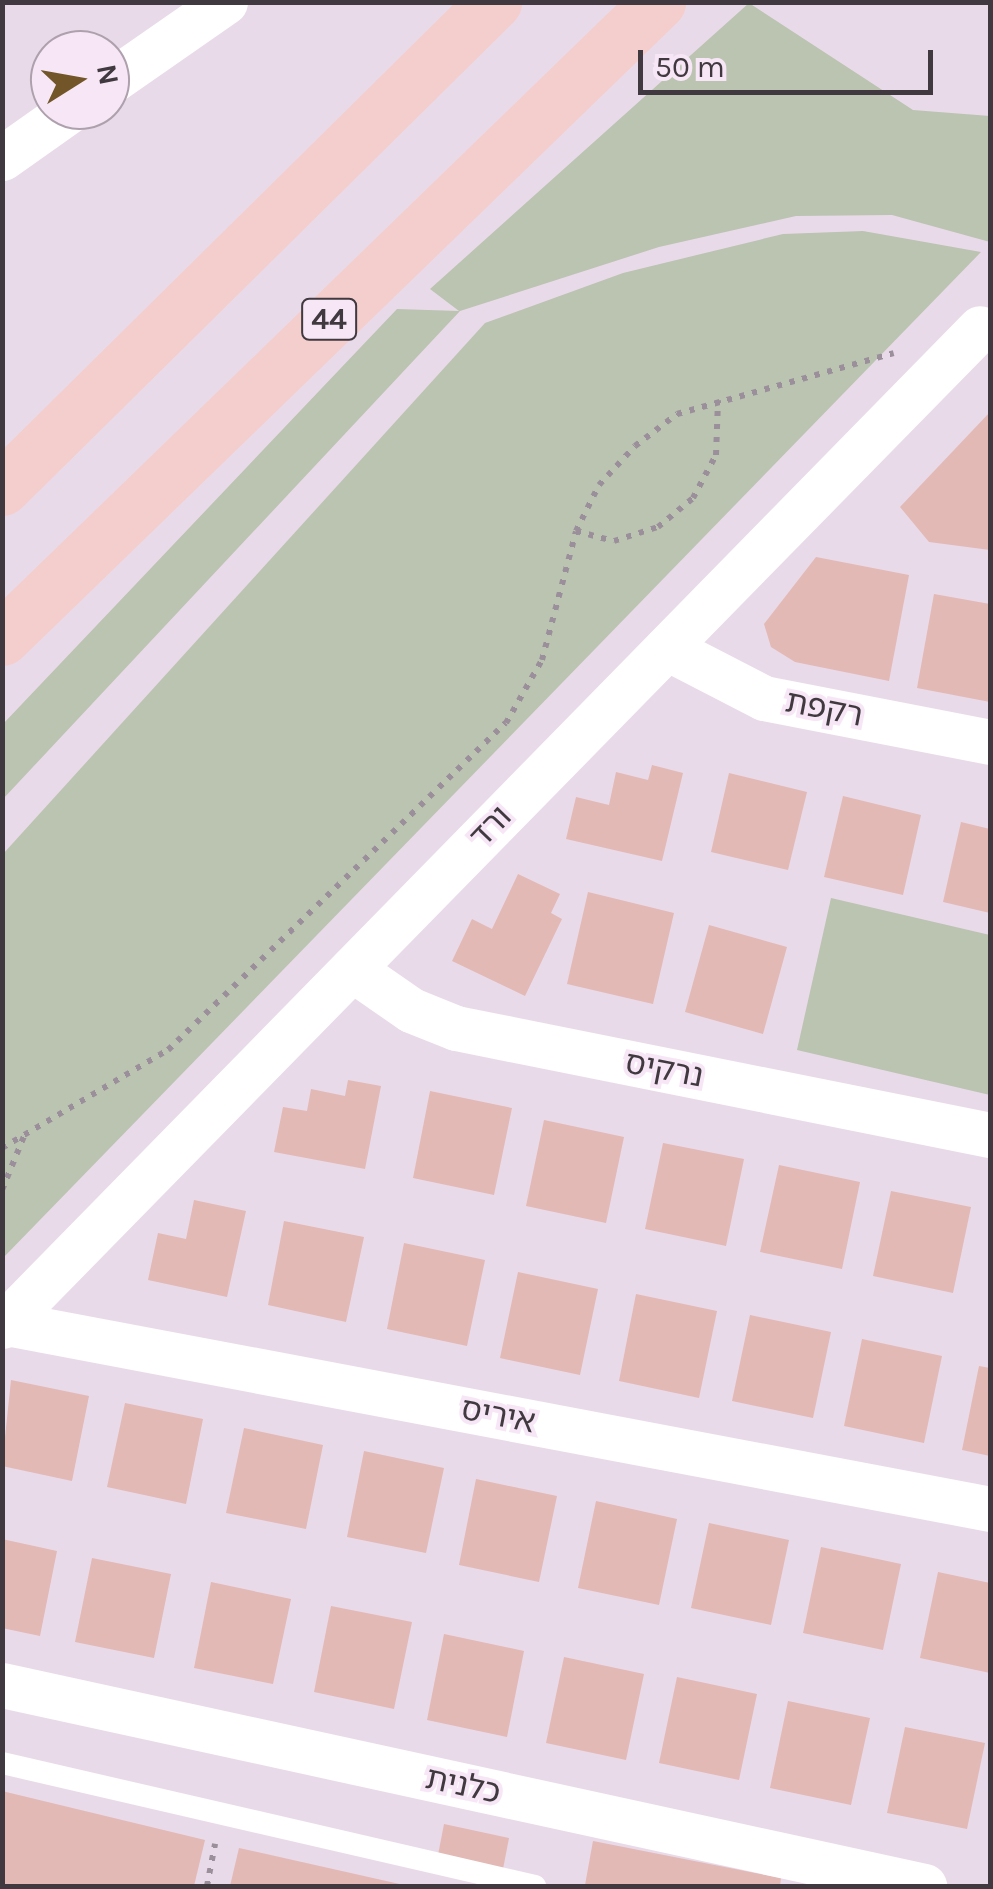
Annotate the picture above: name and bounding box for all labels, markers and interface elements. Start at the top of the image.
north arrow [30,30,130,130]
scale bar [643,30,938,92]
text: 50 m [655,49,725,85]
text: N [90,62,126,88]
road number: 44 [299,294,359,344]
street label: רקפת [782,683,866,735]
street label: ורד [462,798,520,856]
street label: נרקיס [622,1044,706,1096]
street label: איריס [458,1390,538,1442]
street label: כלנית [422,1759,504,1813]

